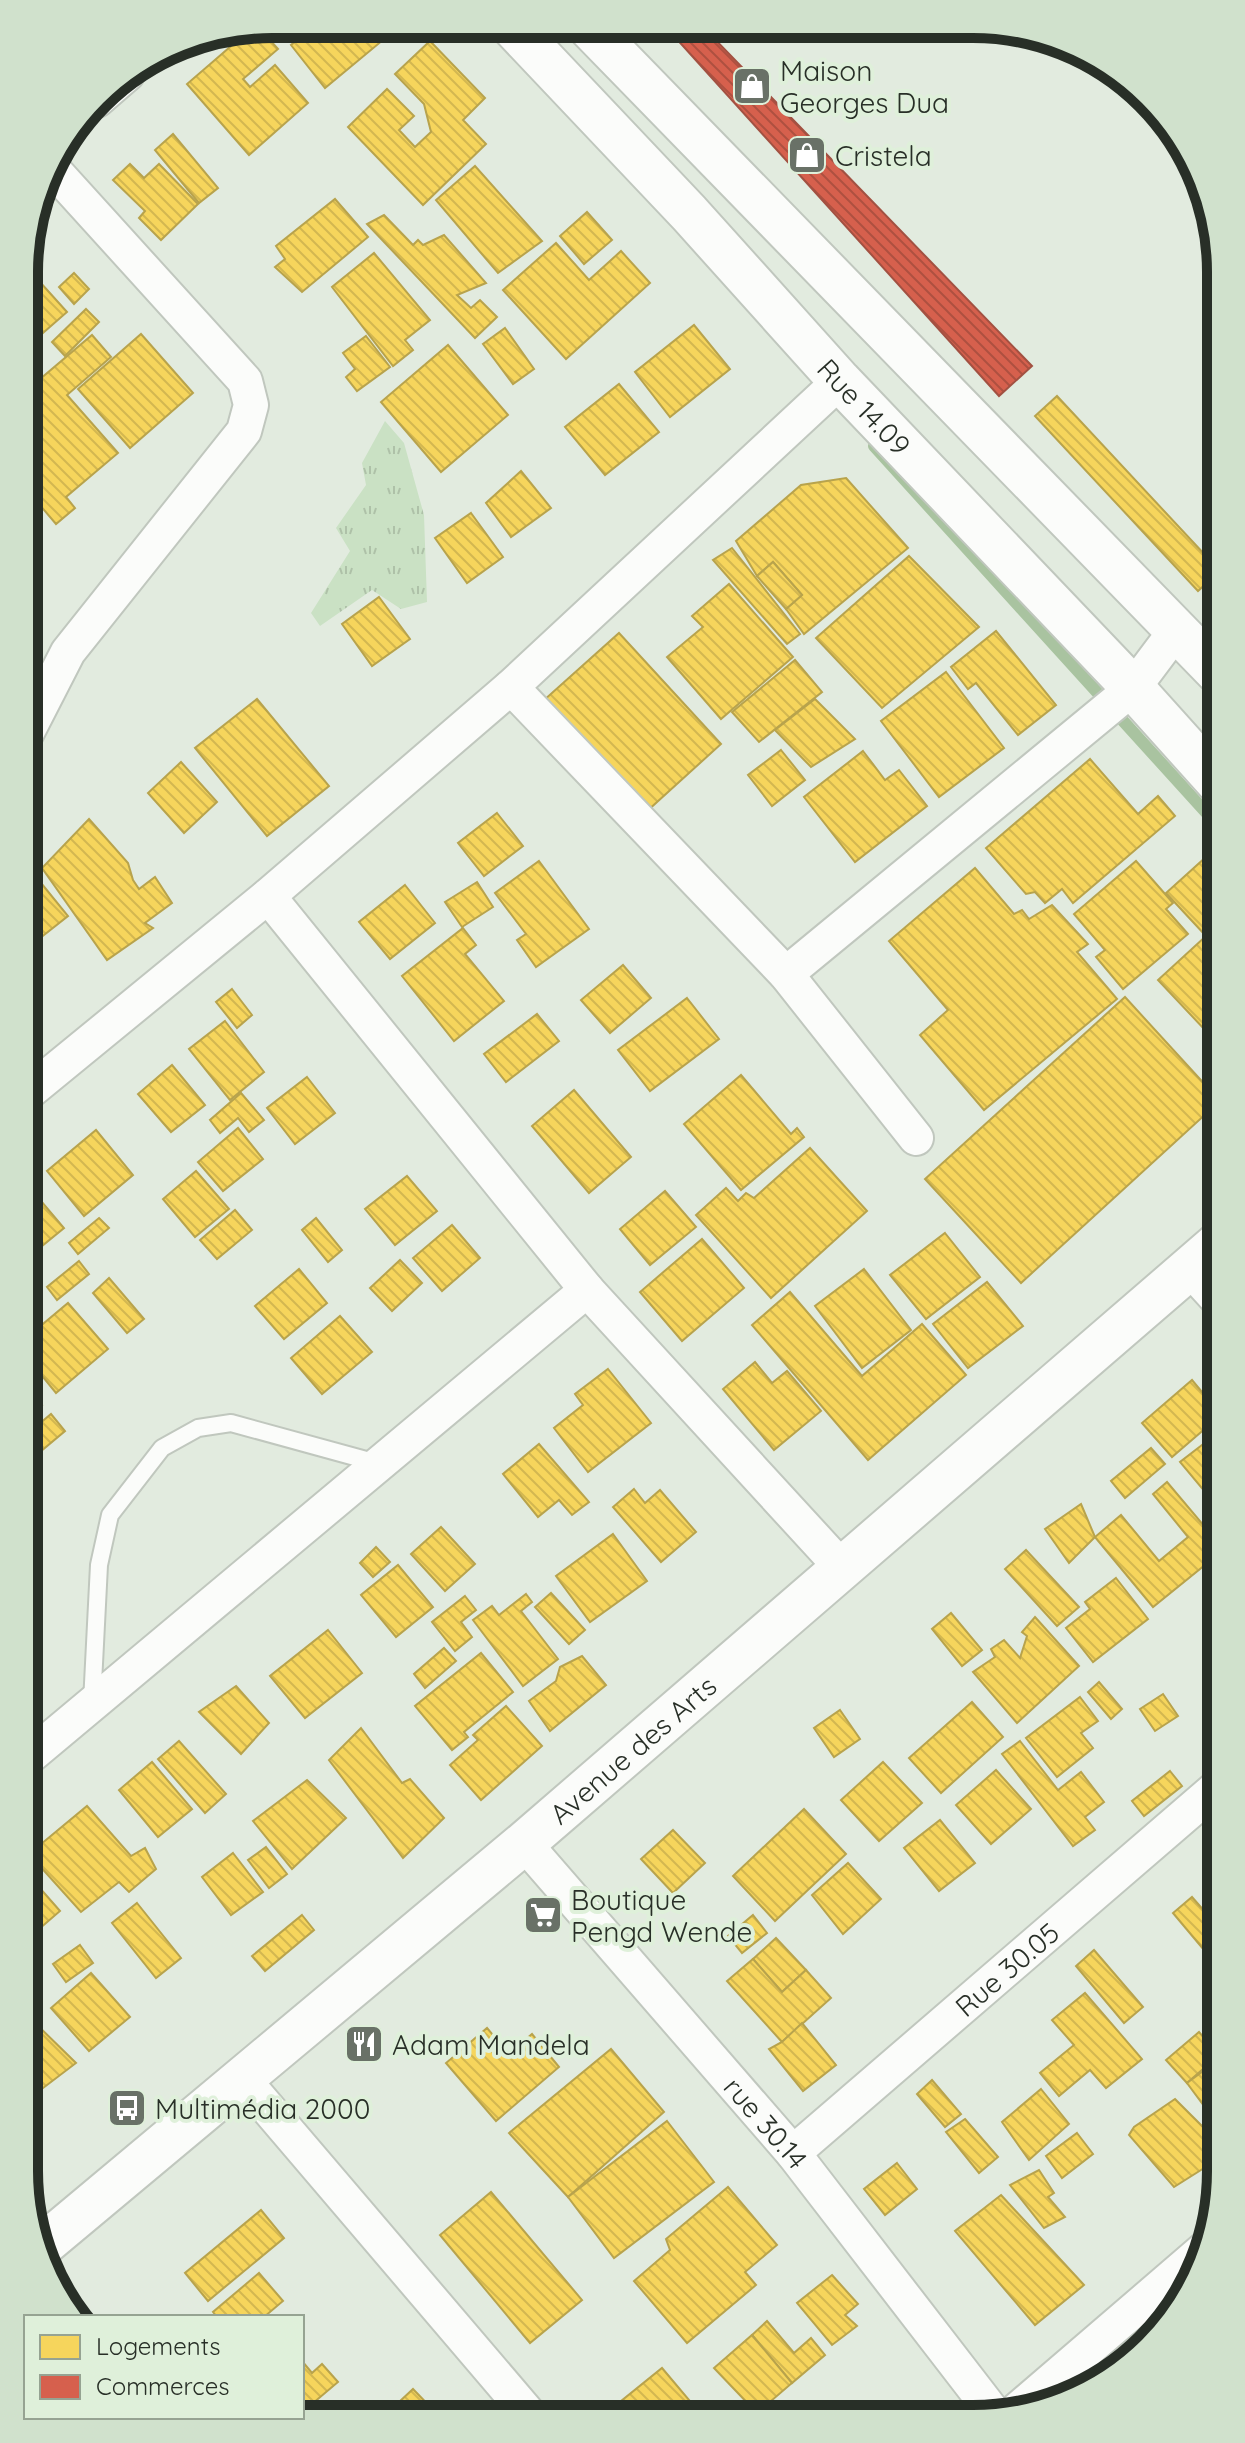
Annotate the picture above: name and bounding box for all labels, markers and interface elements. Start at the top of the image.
place label: Maison Georges Dua [780,53,949,120]
shop icon: Maison Georges Dua [731,65,773,107]
shop icon: Cristela [786,134,828,176]
place label: Cristela [835,138,932,173]
street label: Rue 14.09 [810,351,918,462]
street label: Avenue des Arts [542,1668,723,1831]
place label: Boutique Pengd Wende [571,1882,752,1949]
supermarket icon: Boutique Pengd Wende [522,1894,564,1936]
street label: Rue 30.05 [947,1914,1066,2023]
restaurant icon: Adam Mandela [343,2023,385,2065]
place label: Adam Mandela [392,2027,590,2062]
street label: rue 30.14 [717,2069,816,2175]
bus stop icon: Multimédia 2000 [106,2087,148,2129]
place label: Multimédia 2000 [155,2091,370,2126]
legend [24,2315,304,2419]
text: Logements [96,2331,221,2361]
text: Commerces [96,2371,229,2401]

